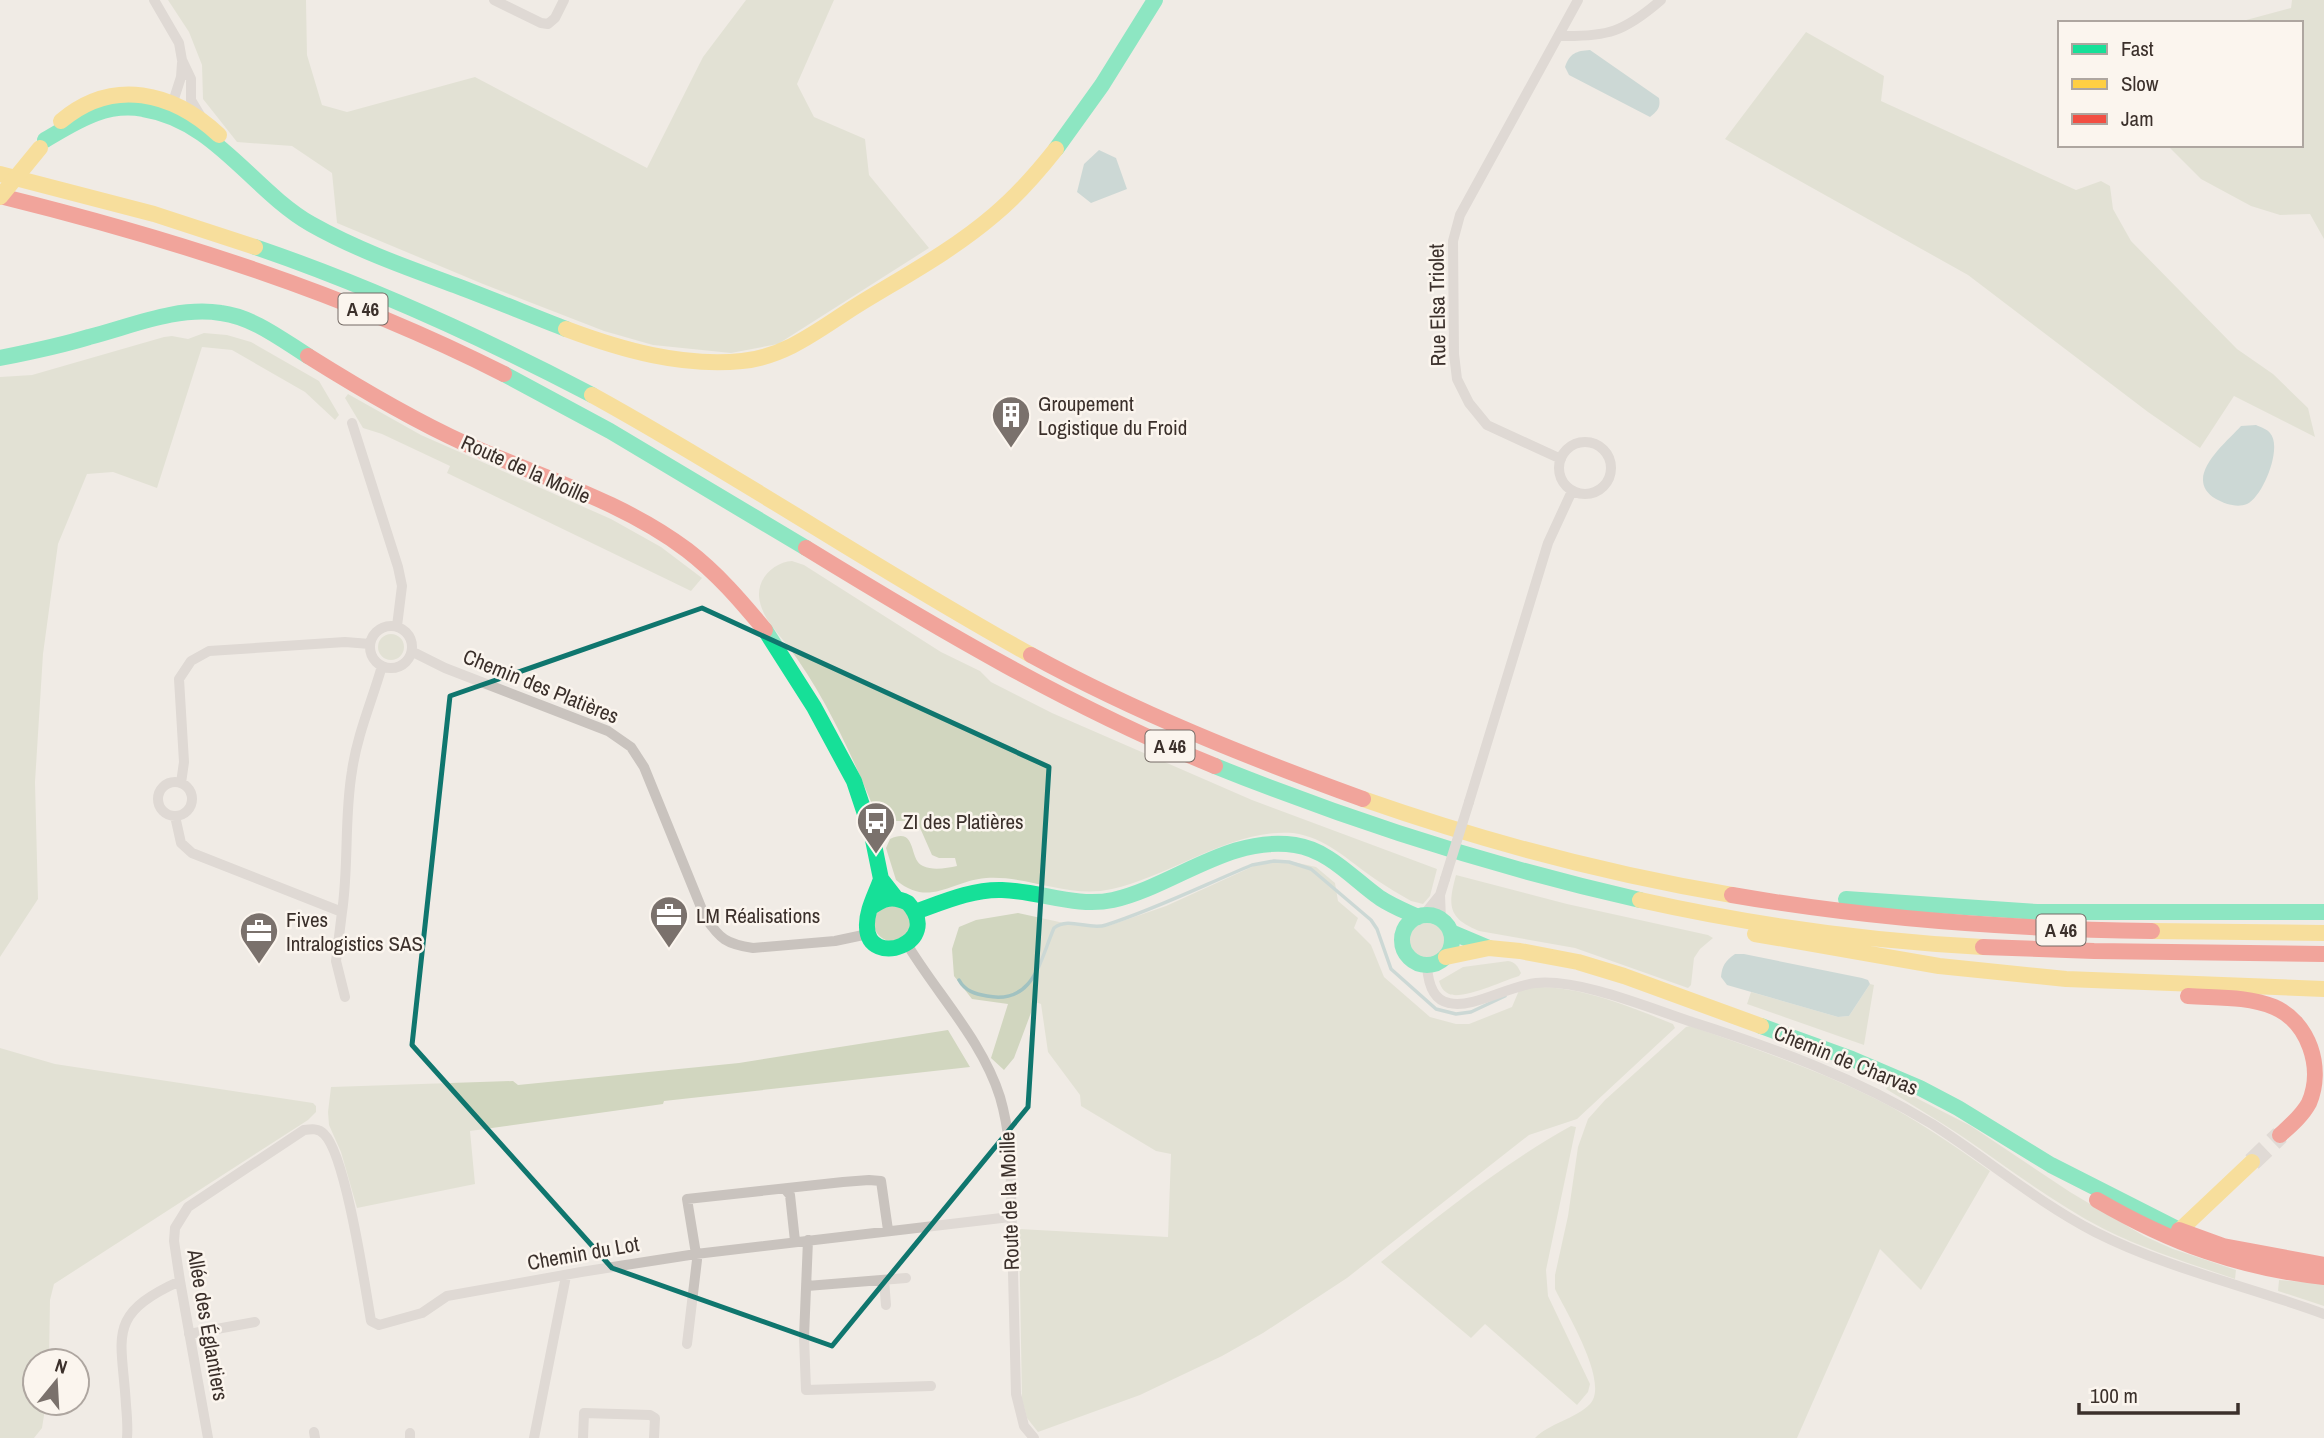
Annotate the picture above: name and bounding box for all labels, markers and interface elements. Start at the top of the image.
legend [2058,21,2303,147]
text: Fast [2121,34,2154,63]
text: Slow [2121,69,2159,98]
text: Jam [2121,104,2154,133]
street label: Rue Elsa Triolet [1421,243,1453,367]
road number: A 46 [338,294,388,324]
place label: Groupement Logistique du Froid [1038,389,1187,442]
building icon: Groupement Logistique du Froid [990,394,1032,449]
street label: Route de la Moille [457,428,595,510]
street label: Chemin des Platières [459,642,623,730]
road number: A 46 [1146,730,1194,762]
bus stop icon: ZI des Platières [855,800,897,855]
place label: ZI des Platières [903,807,1024,836]
office icon: LM Réalisations [648,894,690,949]
place label: LM Réalisations [696,901,820,930]
place label: Fives Intralogistics SAS [286,905,423,958]
office icon: Fives Intralogistics SAS [238,910,280,965]
road number: A 46 [2036,914,2086,946]
street label: Chemin de Charvas [1770,1018,1922,1102]
street label: Route de la Moille [992,1131,1026,1271]
street label: Chemin du Lot [525,1229,641,1277]
street label: Allée des Églantiers [180,1246,236,1403]
north arrow [21,1347,91,1417]
text: N [52,1352,71,1380]
scale bar [2079,1372,2238,1416]
text: 100 m [2090,1381,2138,1410]

